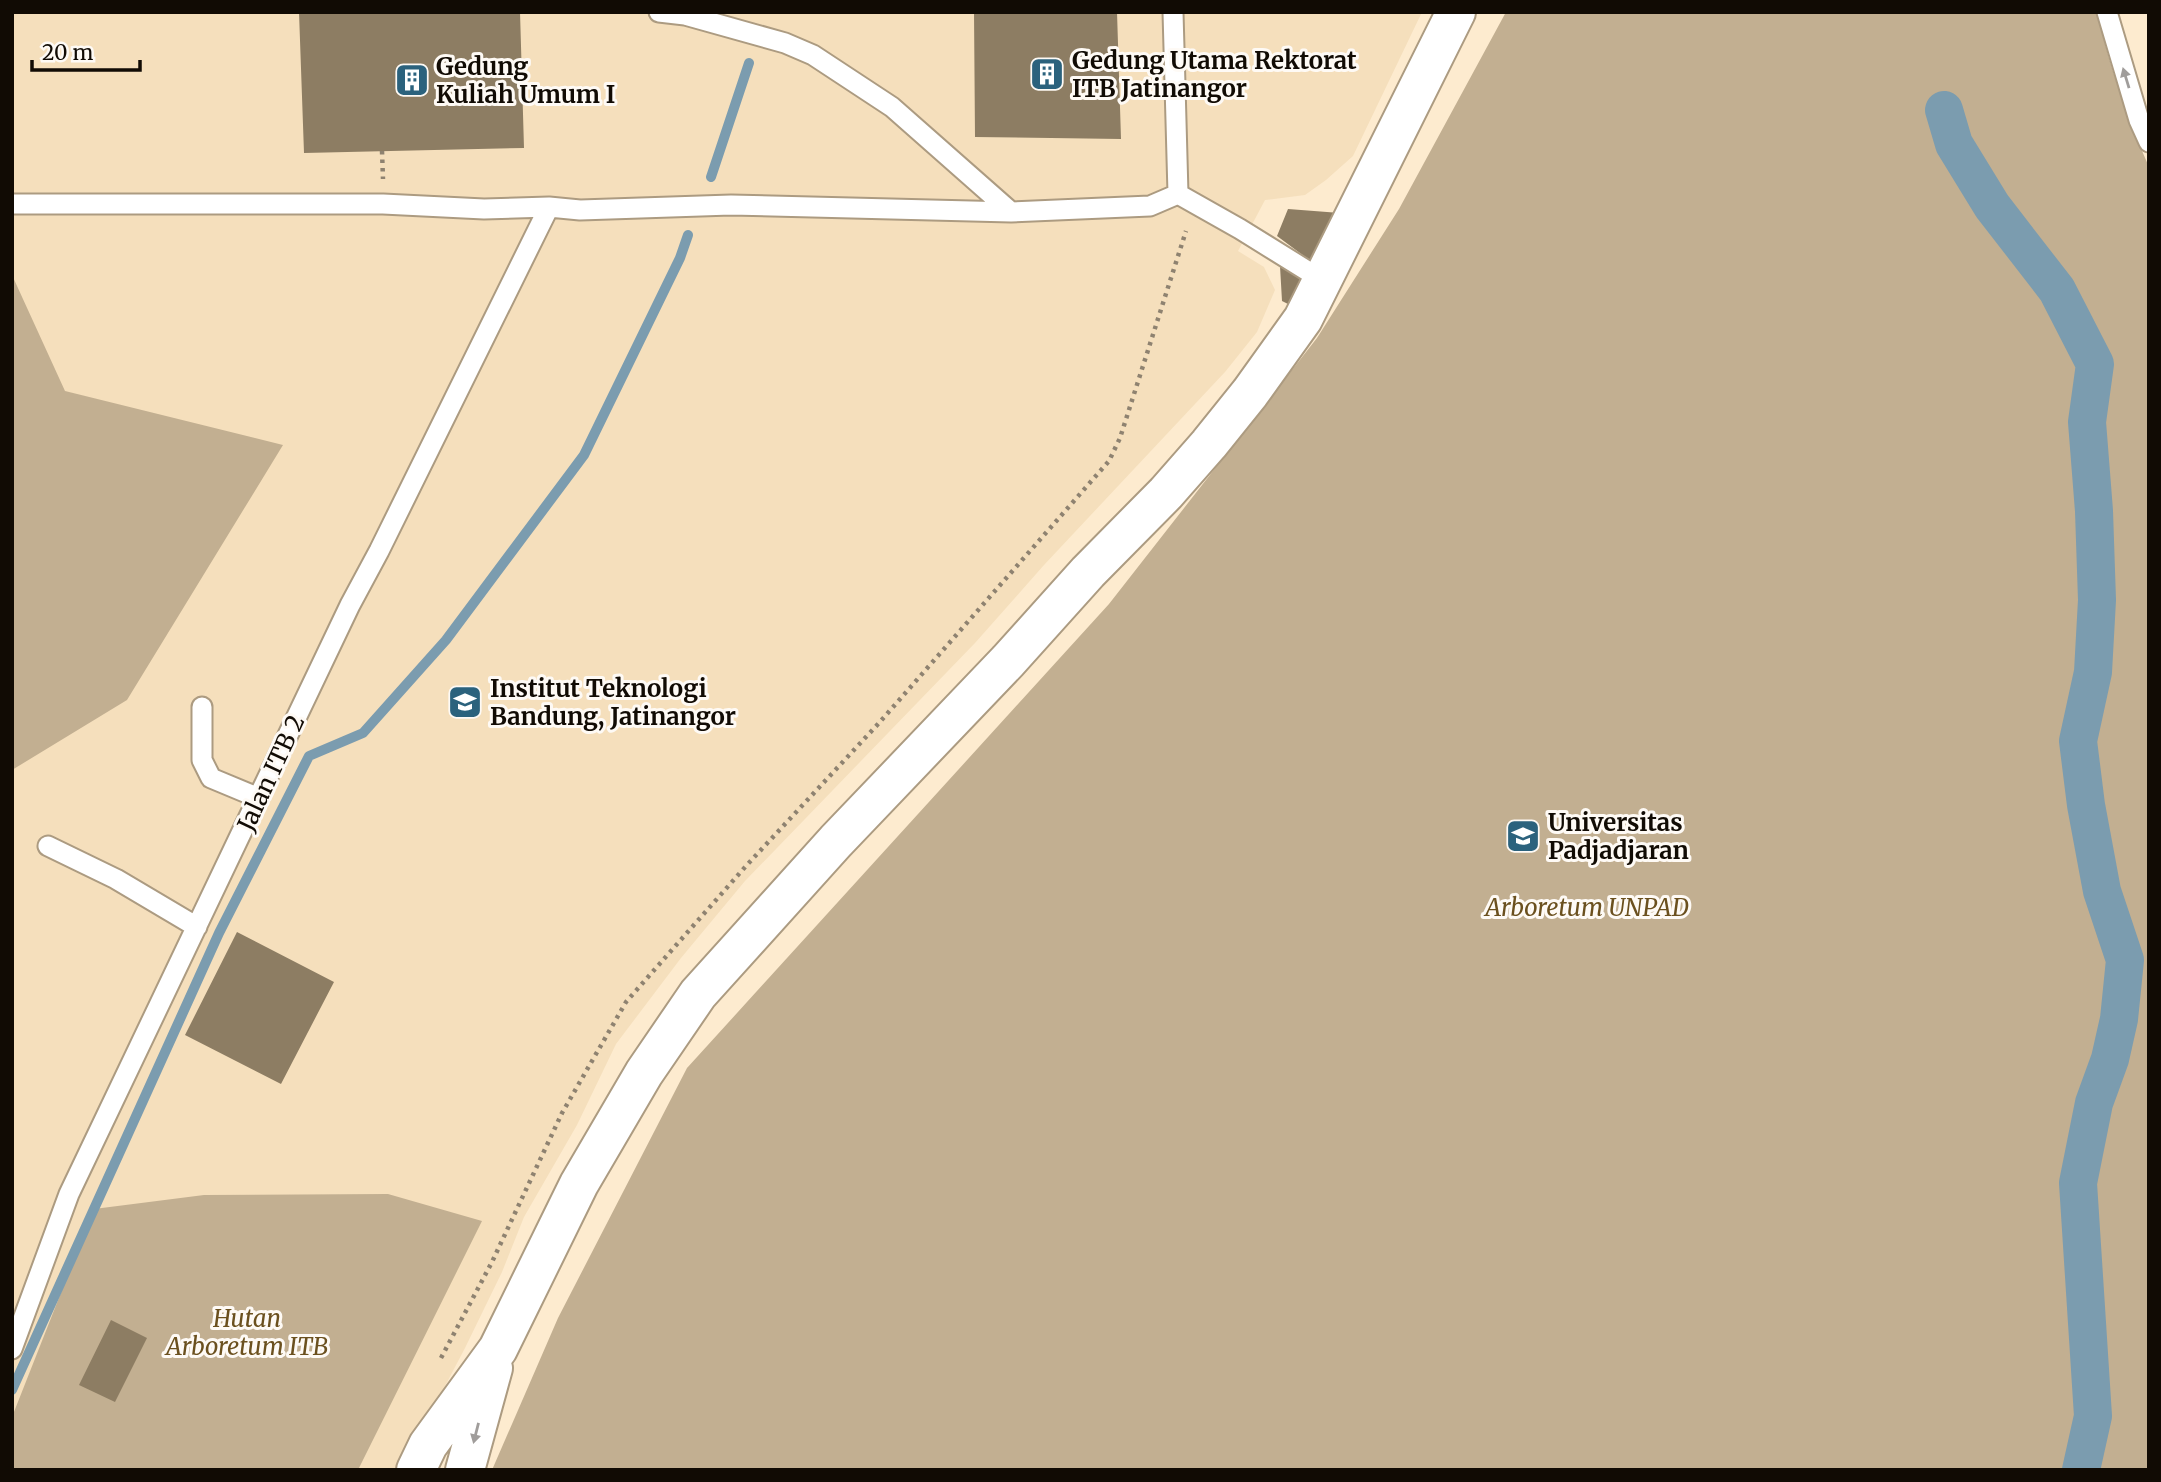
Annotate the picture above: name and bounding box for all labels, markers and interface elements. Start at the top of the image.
scale bar [32,28,140,72]
text: 20 m [42,39,94,66]
place label: Gedung Utama Rektorat ITB Jatinangor [1072,45,1357,104]
place label: Gedung Kuliah Umum I [436,51,615,110]
building icon: Gedung Utama Rektorat ITB Jatinangor [1028,55,1066,93]
building icon: Gedung Kuliah Umum I [393,61,431,99]
one-way arrow [2120,68,2131,89]
place label: Institut Teknologi Bandung, Jatinangor [490,673,736,732]
school or university icon: Institut Teknologi Bandung, Jatinangor [446,683,484,721]
street label: Jalan ITB 2 [230,710,311,837]
place label: Universitas Padjadjaran [1548,807,1689,866]
school or university icon: Universitas Padjadjaran [1504,817,1542,855]
park label: Arboretum UNPAD [1483,892,1689,923]
park label: Hutan Arboretum ITB [164,1303,328,1362]
one-way arrow [470,1423,481,1445]

